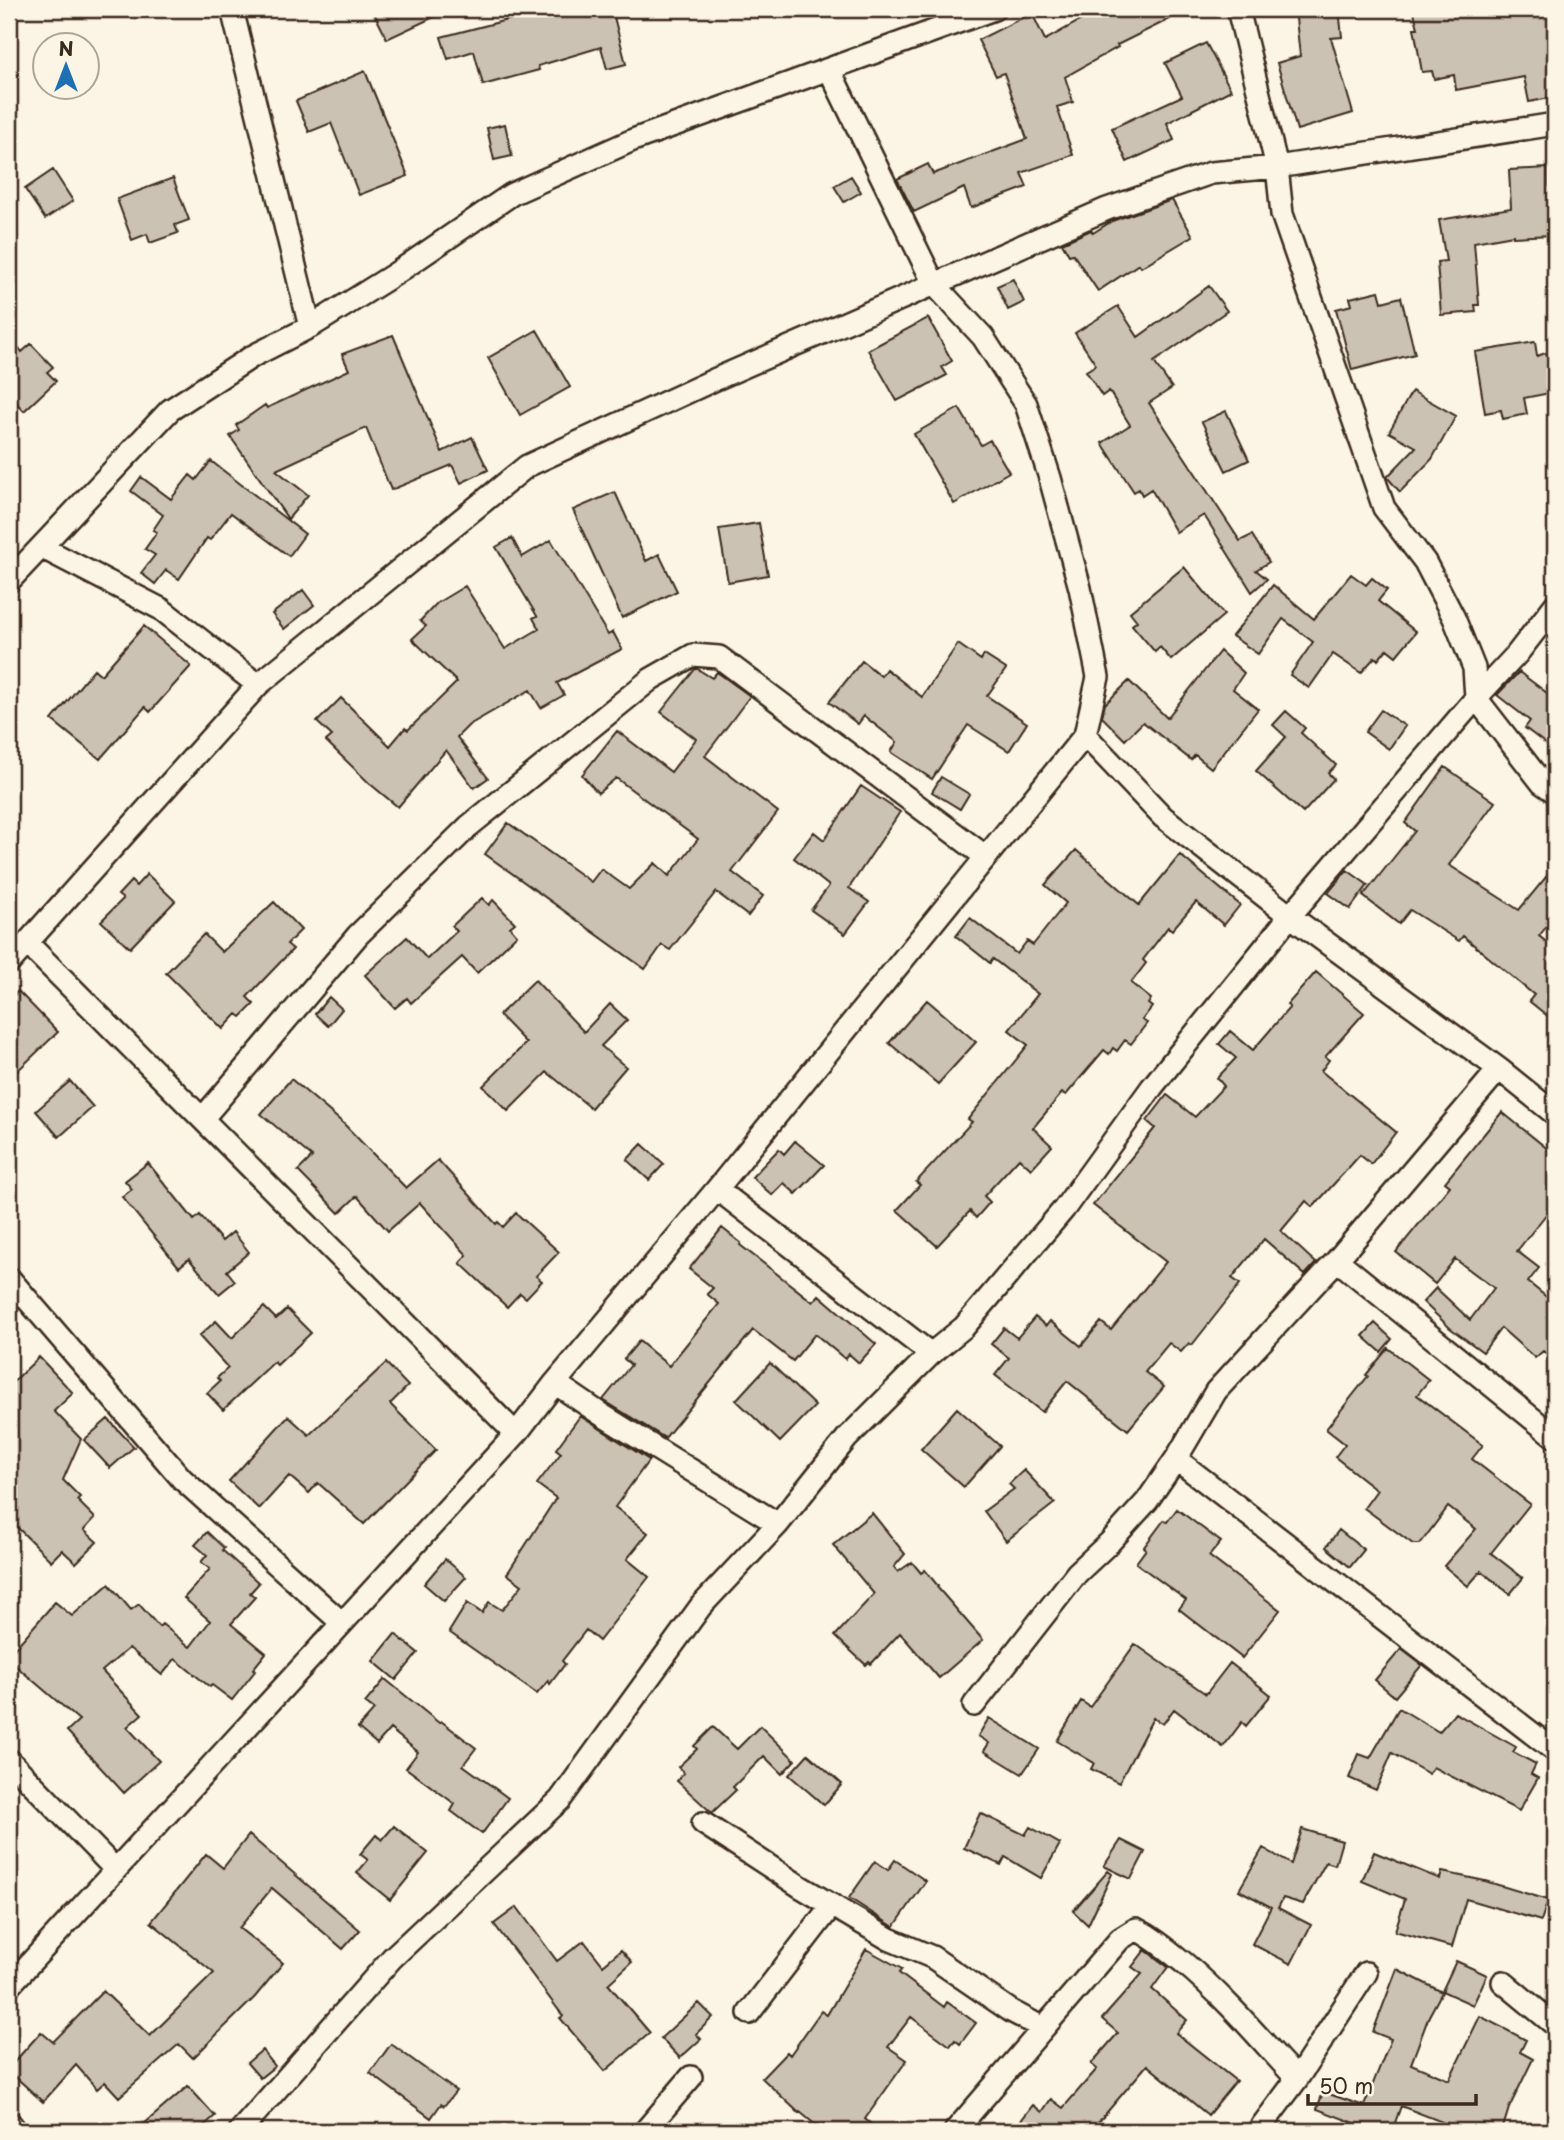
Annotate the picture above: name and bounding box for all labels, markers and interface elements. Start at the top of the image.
north arrow [32,32,102,102]
text: N [58,34,74,62]
scale bar [1308,2063,1476,2107]
text: 50 m [1319,2069,1373,2101]

